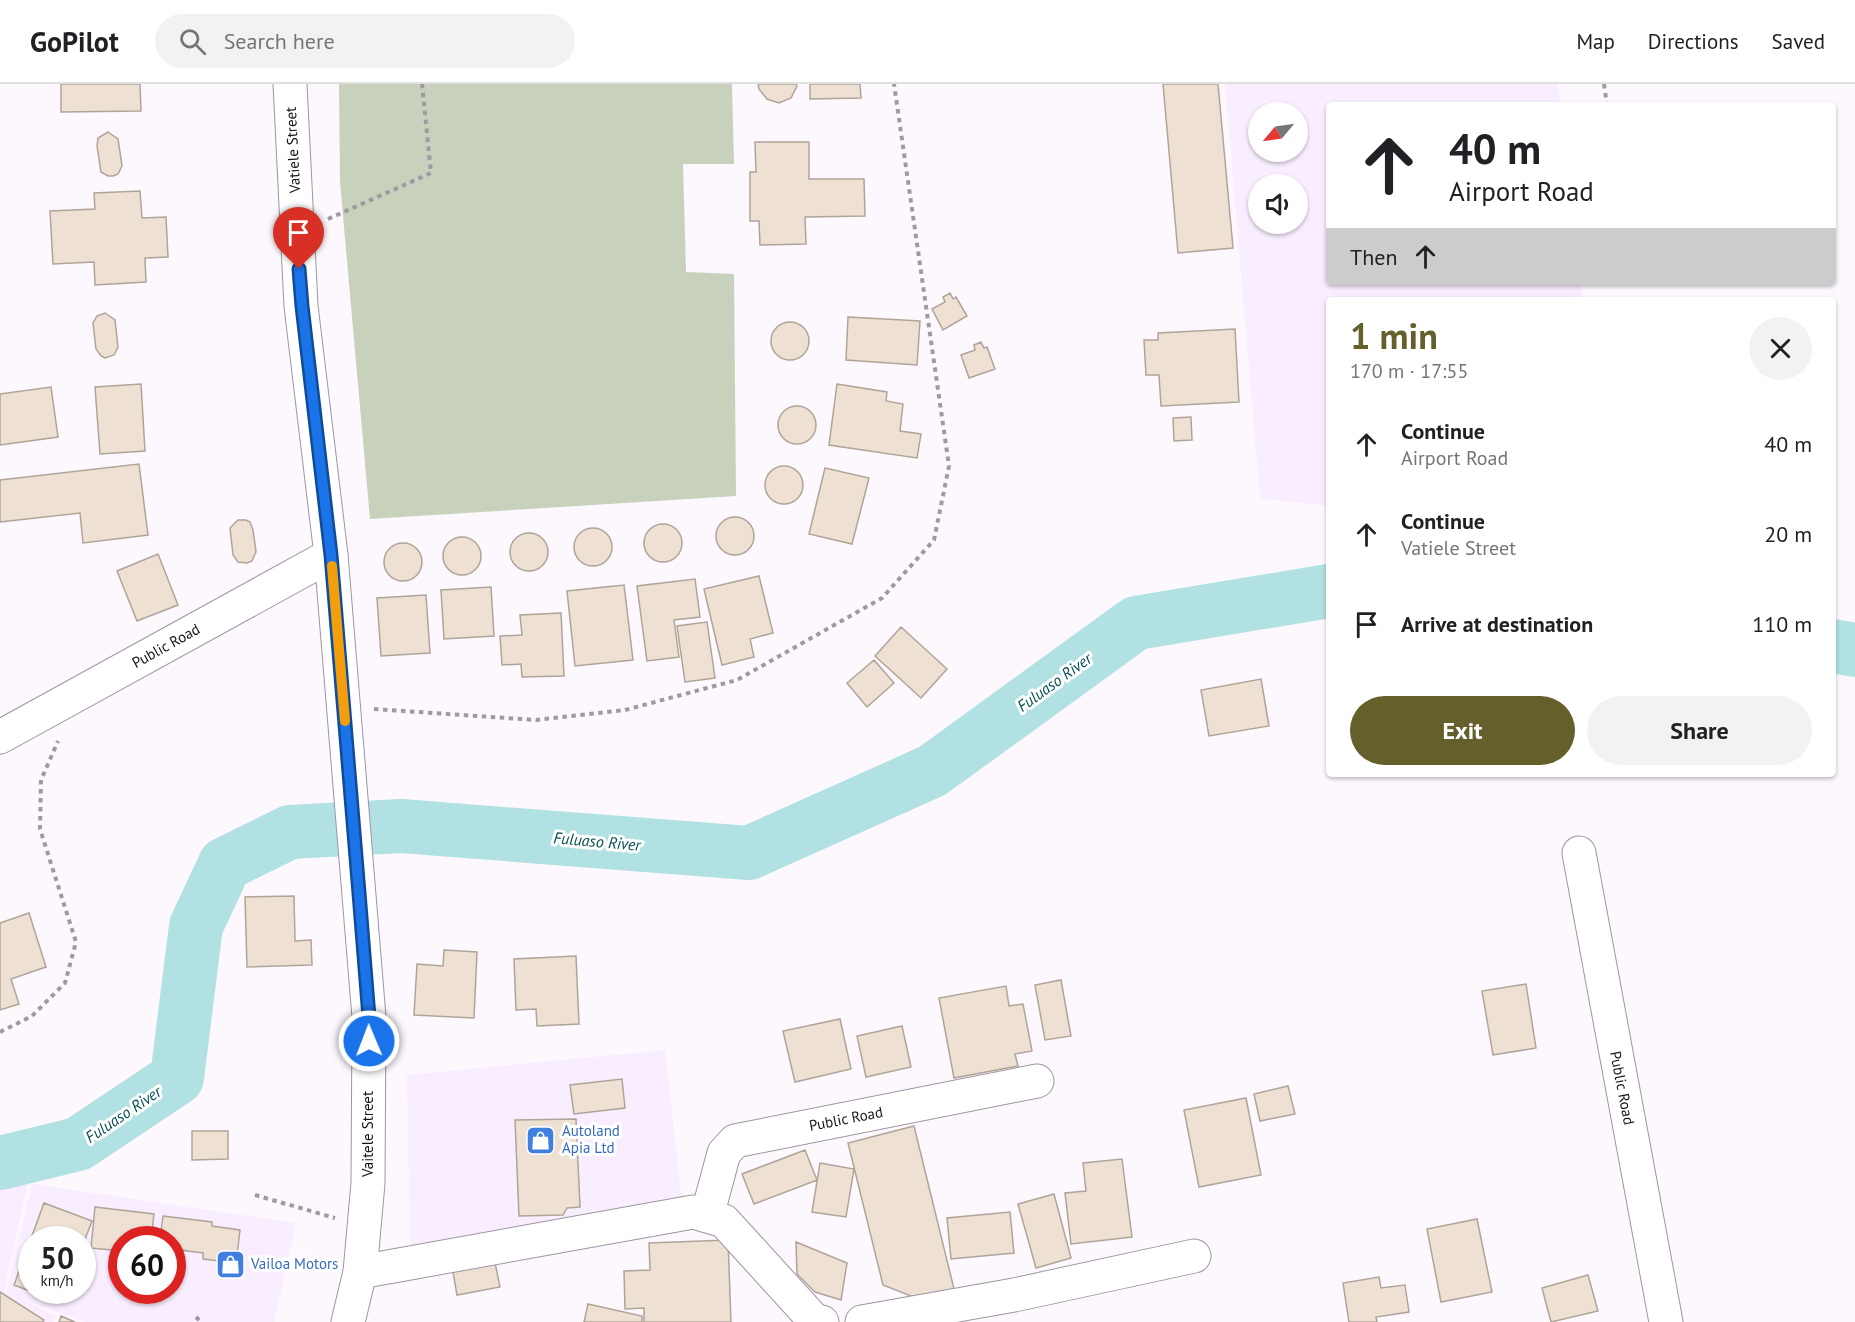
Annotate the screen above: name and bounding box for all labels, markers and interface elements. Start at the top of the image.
search box [155,14,575,68]
text: GoPilot [30,23,119,60]
icon: search [176,25,209,58]
text: Search here [224,27,335,55]
text: Map [1576,28,1615,55]
text: Directions [1648,28,1739,55]
text: Saved [1772,28,1825,55]
north arrow [1248,102,1308,162]
map controls [1248,102,1308,234]
street label: Vatiele Street [281,106,304,195]
text: 40 m [1449,121,1541,176]
icon: ahead [1350,126,1428,204]
button: sound [1248,174,1308,234]
text: Airport Road [1449,174,1594,208]
pin [273,207,324,269]
icon: arrive [282,216,315,249]
icon: ahead [1409,240,1442,273]
text: Then [1350,243,1397,271]
text: 1 min [1350,312,1438,359]
button: close [1749,317,1812,380]
text: 170 m · 17:55 [1350,358,1468,384]
text: Continue [1401,417,1485,445]
icon: ahead [1350,428,1383,461]
text: 40 m [1764,430,1812,458]
text: Airport Road [1401,445,1508,471]
text: Continue [1401,507,1485,535]
icon: ahead [1350,518,1383,551]
text: 20 m [1764,520,1812,548]
text: Vatiele Street [1401,535,1516,561]
icon: arrive [1350,608,1383,641]
text: Arrive at destination [1401,610,1593,638]
text: 110 m [1752,610,1812,638]
street label: Public Road [129,619,203,672]
water label: Fuluaso River [1013,647,1097,716]
button: Exit [1350,696,1575,765]
button: Share [1587,696,1812,765]
water label: Fuluaso River [553,827,643,855]
position arrow [337,1009,401,1073]
street label: Public Road [1606,1049,1639,1126]
water label: Fuluaso River [81,1080,166,1147]
street label: Vaitele Street [358,1091,377,1178]
street label: Public Road [807,1102,884,1135]
place label: Autoland Apia Ltd [562,1121,620,1157]
shop icon: Autoland Apia Ltd [525,1124,557,1156]
speed limit sign: 60 [108,1226,186,1304]
text: 50 [40,1238,74,1277]
shop icon: Vailoa Motors [214,1248,246,1280]
place label: Vailoa Motors [250,1254,338,1273]
text: km/h [41,1271,73,1290]

